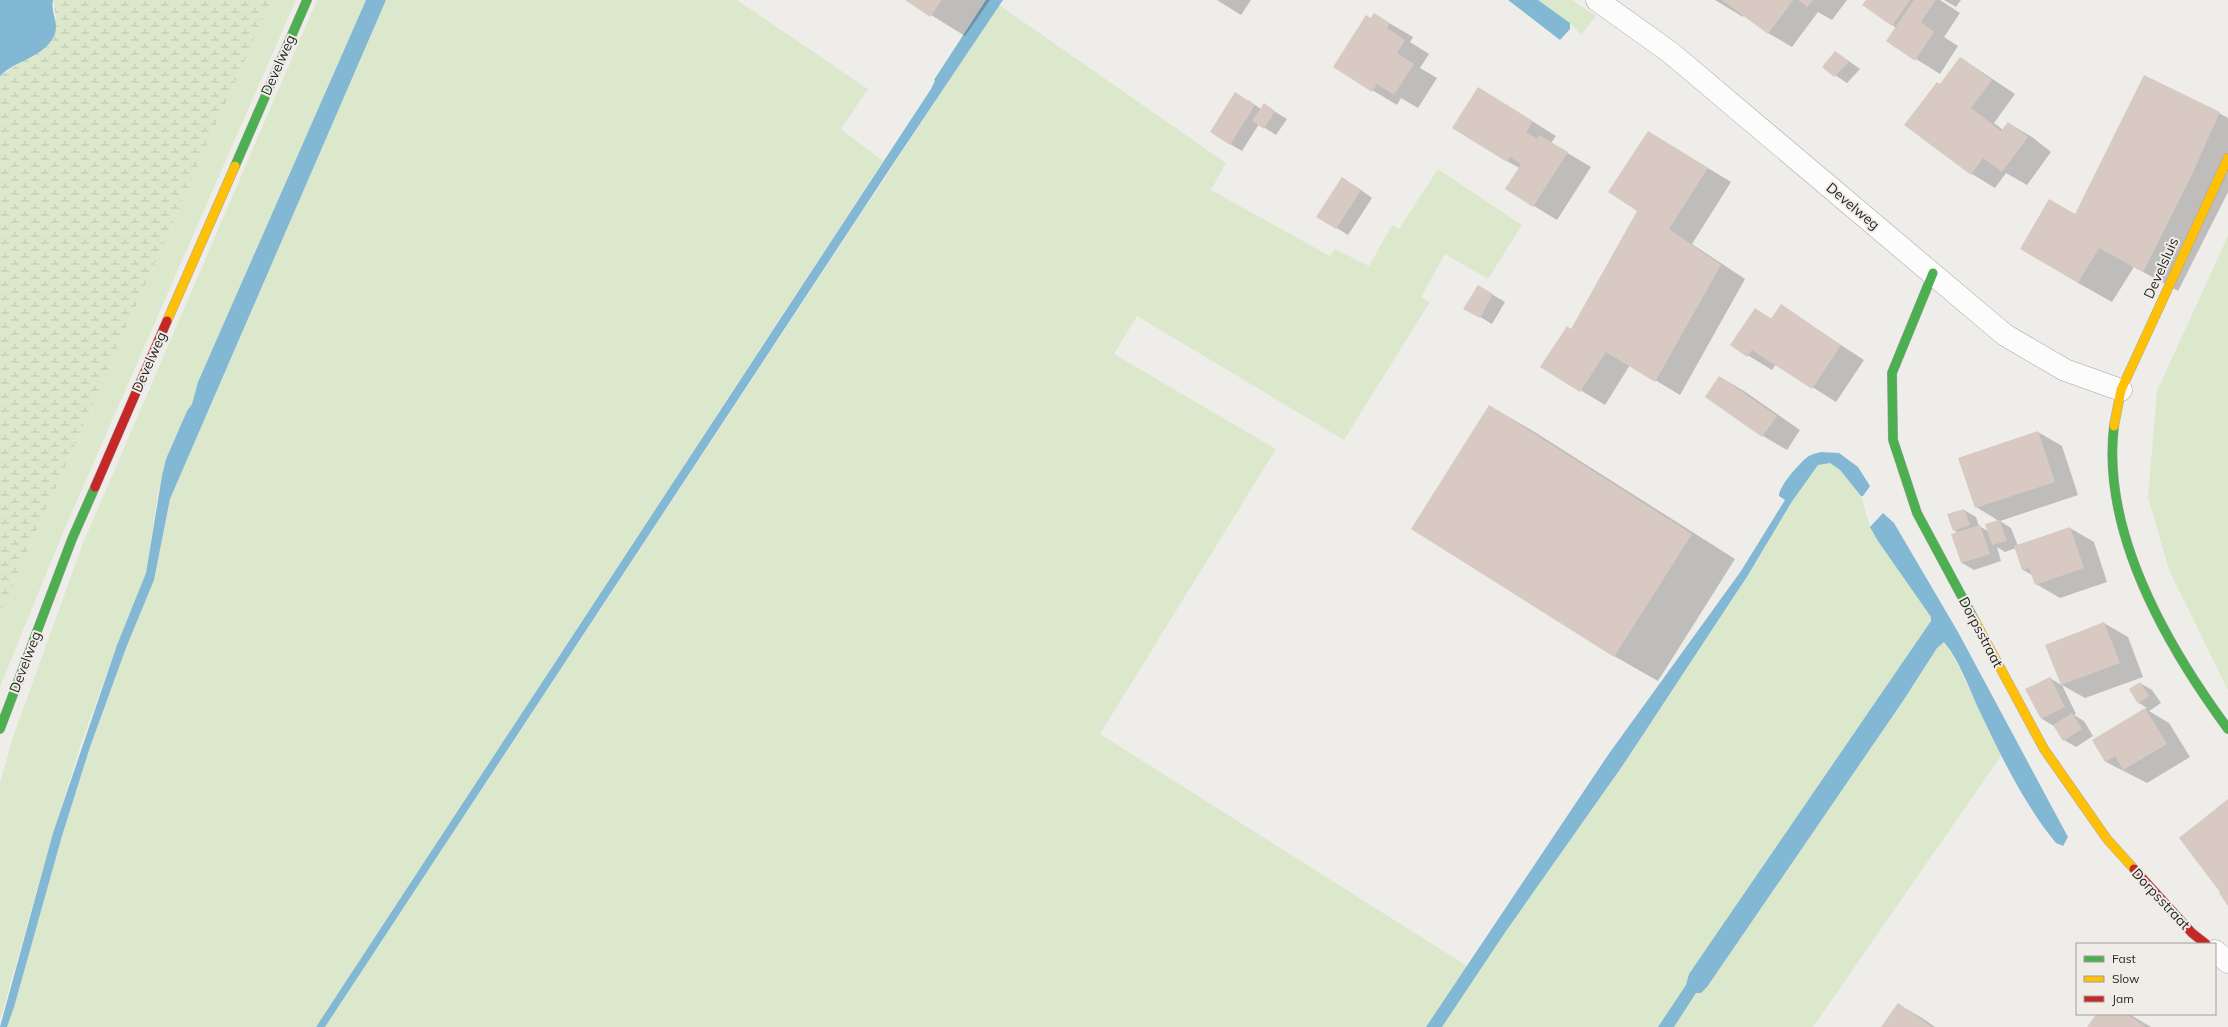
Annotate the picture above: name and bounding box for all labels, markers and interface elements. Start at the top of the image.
street label: Develweg [257,32,299,98]
street label: Develweg [1823,178,1883,234]
street label: Develsluis [2140,235,2182,301]
street label: Develweg [128,329,170,395]
street label: Dorpsstraat [1955,594,2007,670]
street label: Develweg [5,629,45,695]
street label: Dorpsstraat [2128,865,2194,933]
legend [2076,943,2216,1015]
text: Fast [2112,951,2136,966]
text: Slow [2112,971,2140,986]
text: Jam [2112,991,2134,1006]

